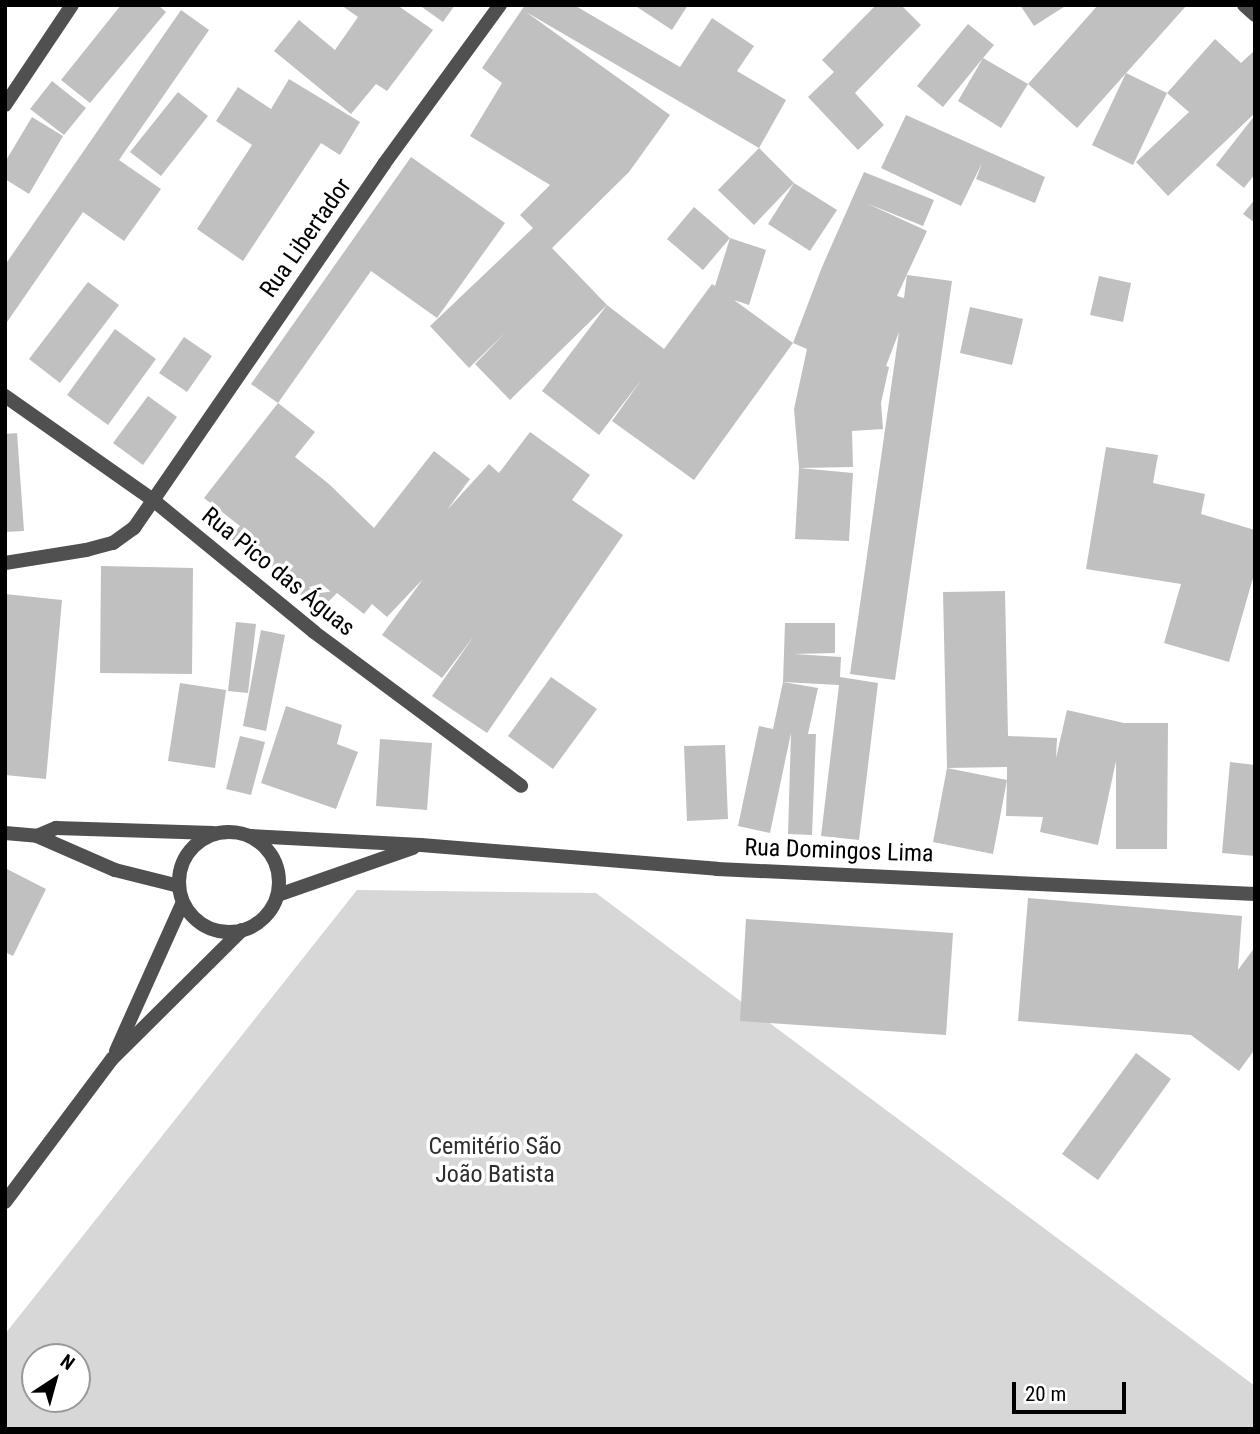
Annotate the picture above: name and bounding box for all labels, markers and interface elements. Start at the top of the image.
street label: Rua Libertador [254,173,358,303]
street label: Rua Pico das Águas [196,502,360,642]
street label: Rua Domingos Lima [744,833,934,869]
park label: Cemitério São João Batista [428,1133,562,1189]
north arrow [21,1343,91,1413]
text: N [56,1349,79,1375]
scale bar [1015,1368,1129,1412]
text: 20 m [1025,1382,1066,1406]

